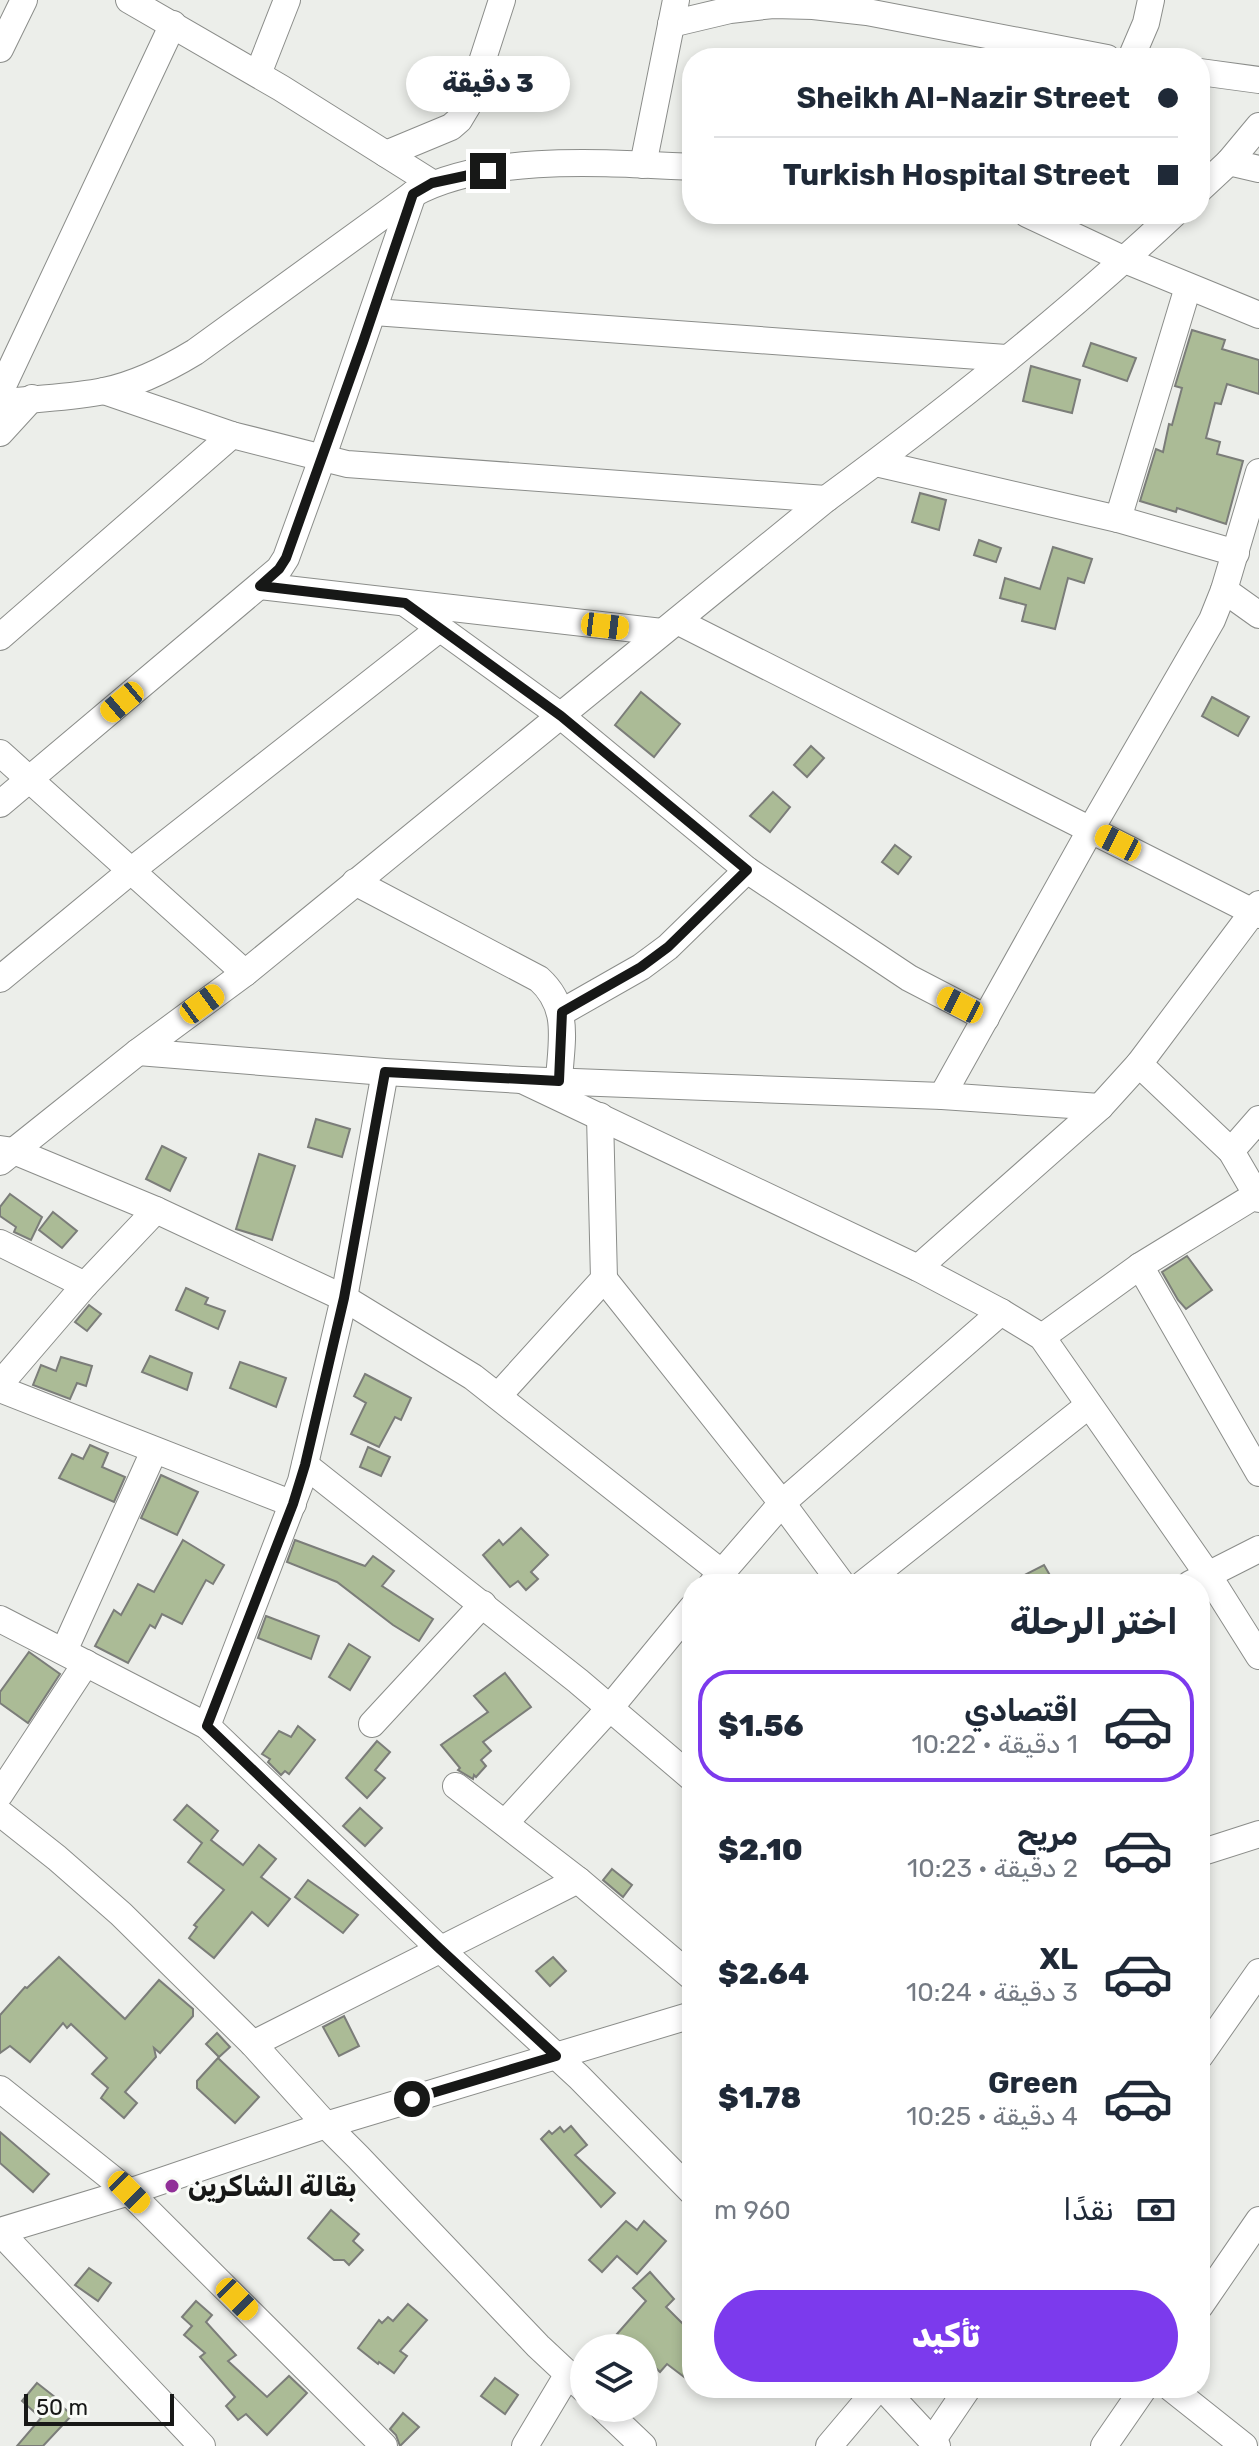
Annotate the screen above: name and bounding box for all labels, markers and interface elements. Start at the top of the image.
callout: 3 دقيقة [406,55,570,111]
text: 3 دقيقة [442,68,534,99]
text: Sheikh Al-Nazir Street [796,80,1130,116]
route end [470,153,506,189]
text: Turkish Hospital Street [783,157,1130,193]
car [580,611,630,641]
car [96,677,148,727]
car [1091,821,1145,865]
car [176,980,228,1028]
car [933,983,987,1027]
text: اختر الرحلة [1010,1600,1178,1643]
icon: car [1102,1690,1174,1762]
text: اقتصادي [964,1693,1078,1729]
text: $1.56 [718,1708,804,1744]
text: 1 دقيقة · 10:22 [911,1729,1078,1760]
icon: car [1102,1814,1174,1886]
text: مريح [1017,1817,1078,1853]
text: $2.10 [718,1832,803,1868]
text: 2 دقيقة · 10:23 [907,1853,1078,1884]
icon: car [1102,1938,1174,2010]
text: XL [1039,1941,1078,1977]
text: $2.64 [718,1956,809,1992]
text: 3 دقيقة · 10:24 [906,1977,1078,2008]
icon: car [1102,2062,1174,2134]
text: Green [988,2065,1078,2101]
text: $1.78 [718,2080,801,2116]
route start [394,2081,430,2117]
text: 4 دقيقة · 10:25 [906,2101,1078,2132]
car [104,2167,154,2217]
place label: بقالة الشاكرين [188,2170,357,2203]
marker: بقالة الشاكرين [163,2177,181,2195]
icon: cash [1134,2188,1178,2232]
text: نقدًا [1063,2192,1114,2228]
text: 960 m [714,2195,791,2226]
car [212,2274,262,2324]
button: تأكيد [714,2290,1178,2382]
map controls [570,2334,658,2422]
button: layers [570,2334,658,2422]
scale bar [24,2390,174,2426]
text: 50 m [36,2394,88,2421]

